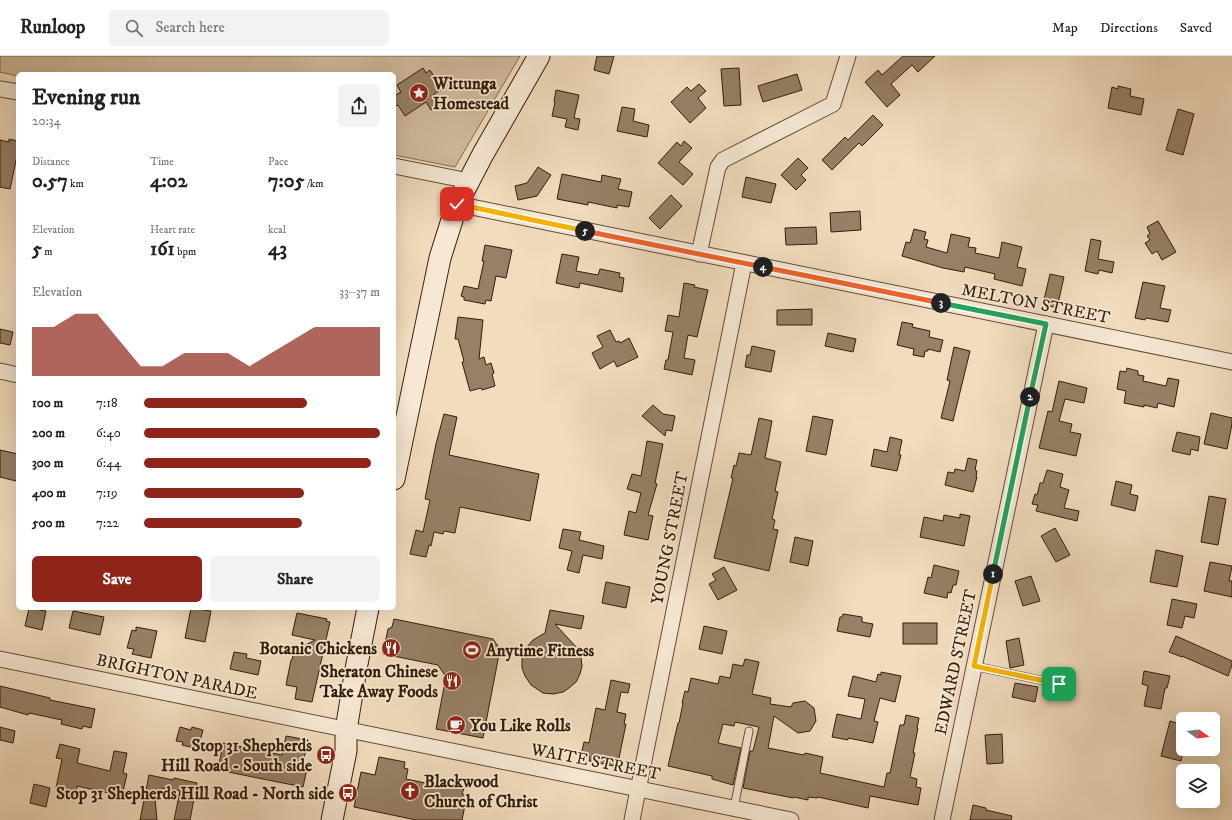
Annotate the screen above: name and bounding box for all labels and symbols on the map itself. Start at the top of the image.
place label: Wittunga Homestead [432,73,509,115]
place icon: Wittunga Homestead [408,82,430,104]
pin [440,187,474,221]
pin: 5 [575,221,595,241]
pin: 4 [753,257,773,277]
street label: MELTON STREET [960,279,1112,329]
pin: 3 [931,293,951,313]
pin: 2 [1020,387,1040,407]
street label: YOUNG STREET [646,470,694,606]
pin: 1 [983,564,1003,584]
street label: EDWARD STREET [930,587,982,737]
restaurant icon: Botanic Chickens [380,637,402,659]
place label: Botanic Chickens [259,638,377,660]
sports icon: Anytime Fitness [461,639,483,661]
place label: Anytime Fitness [485,640,595,662]
street label: BRIGHTON PARADE [94,649,259,705]
place label: Sheraton Chinese Take Away Foods [319,661,438,703]
pin [1042,667,1076,701]
restaurant icon: Sheraton Chinese Take Away Foods [441,670,463,692]
north arrow [1176,712,1220,756]
cafe icon: You Like Rolls [445,714,467,736]
place label: You Like Rolls [469,715,571,737]
place label: Stop 31 Shepherds Hill Road - South side [161,735,312,777]
street label: WAITE STREET [528,738,663,785]
bus stop icon: Stop 31 Shepherds Hill Road - South side [315,744,337,766]
place label: Blackwood Church of Christ [424,771,538,813]
church icon: Blackwood Church of Christ [399,780,421,802]
bus stop icon: Stop 31 Shepherds Hill Road - North side [337,782,359,804]
place label: Stop 31 Shepherds Hill Road - North side [56,783,334,805]

